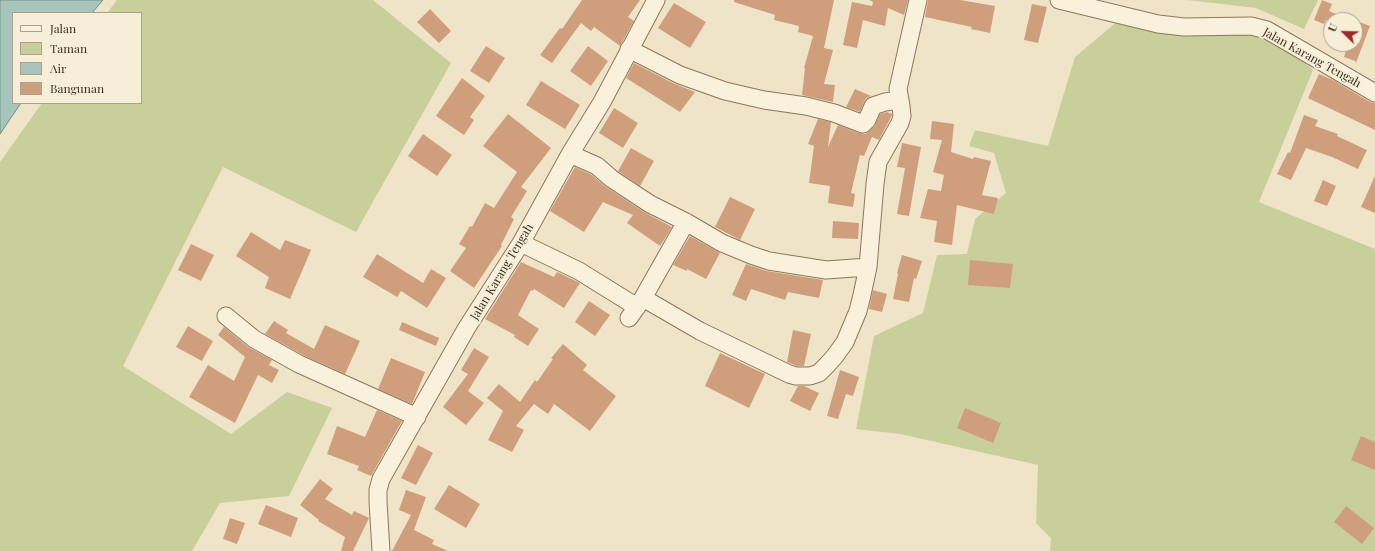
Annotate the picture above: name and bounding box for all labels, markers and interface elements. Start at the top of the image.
legend [12,12,142,104]
north arrow [1323,12,1363,52]
text: Jalan [50,20,76,36]
text: U [1324,21,1341,34]
street label: Jalan Karang Tengah [1260,25,1364,91]
text: Taman [50,40,87,56]
text: Air [50,60,66,76]
text: Bangunan [50,80,104,96]
street label: Jalan Karang Tengah [468,221,536,323]

